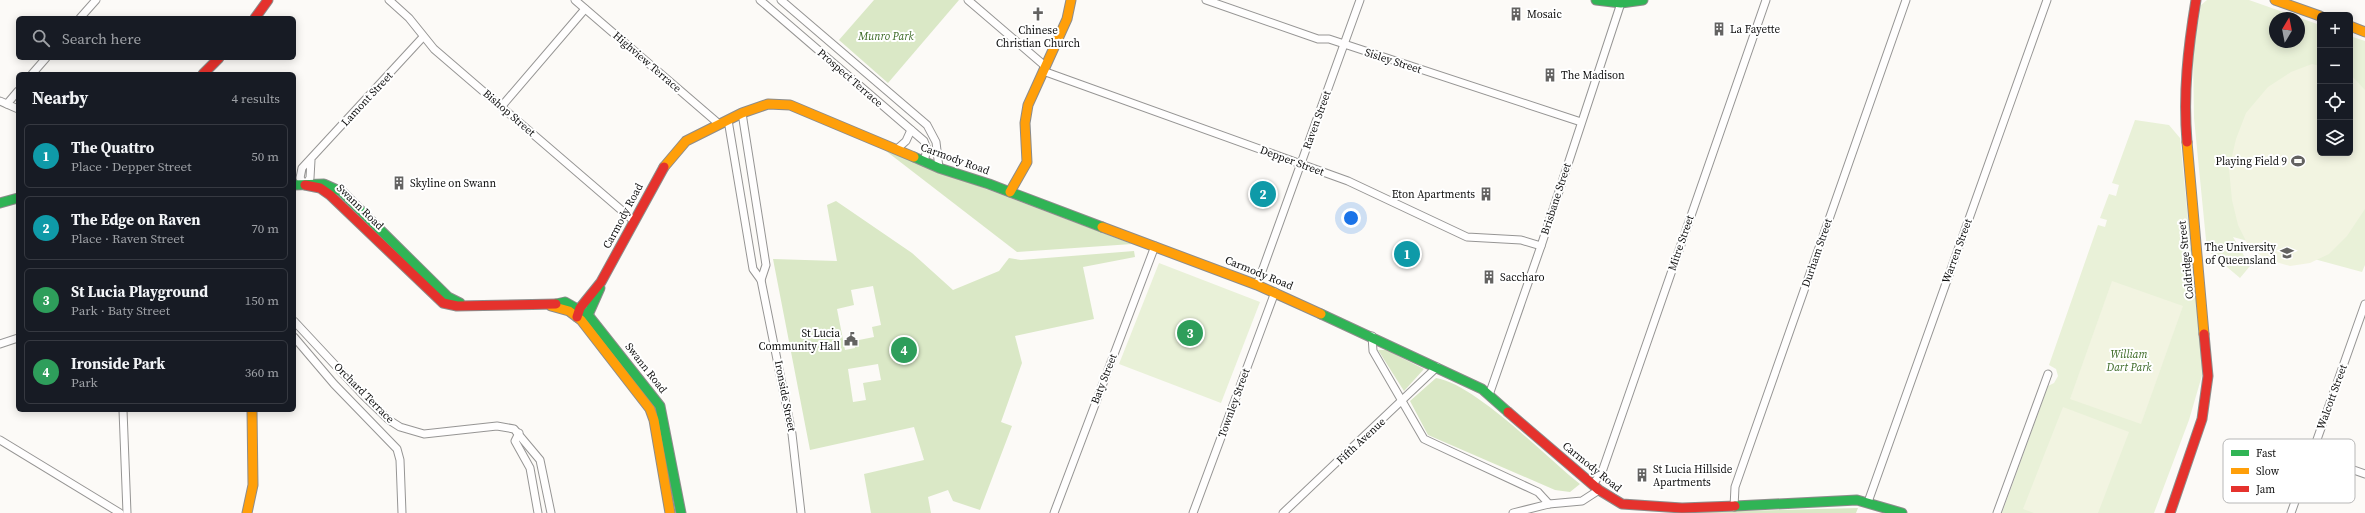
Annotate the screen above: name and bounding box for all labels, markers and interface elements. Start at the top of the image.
church icon: Chinese Christian Church [1030,6,1046,22]
building icon: Mosaic [1508,6,1524,22]
place label: Mosaic [1527,7,1562,22]
north arrow [2269,12,2305,48]
map controls [2317,12,2353,156]
button: + [2317,12,2353,48]
search box [16,16,296,60]
building icon: La Fayette [1711,21,1727,37]
place label: La Fayette [1730,22,1780,37]
place label: Chinese Christian Church [996,23,1080,51]
icon: search [30,27,52,49]
text: Search here [62,28,141,49]
street label: Highview Terrace [610,28,685,96]
park label: Munro Park [857,29,915,44]
street label: Prospect Terrace [814,45,886,111]
street label: Sisley Street [1363,45,1424,77]
button: − [2317,48,2353,84]
building icon: The Madison [1542,67,1558,83]
street label: Lamont Street [338,68,396,129]
place label: The Madison [1561,68,1625,83]
button: locate [2317,84,2353,120]
text: Nearby [32,86,88,110]
street label: Bishop Street [480,86,539,140]
street label: Raven Street [1299,88,1335,151]
text: 4 results [232,90,280,107]
button: layers [2317,120,2353,156]
text: The Quattro [71,137,154,158]
street label: Carmody Road [918,140,992,179]
street label: Depper Street [1258,142,1327,180]
text: 1 [42,148,50,165]
text: 50 m [251,148,279,165]
sports icon: Playing Field 9 [2290,153,2306,169]
place label: Playing Field 9 [2215,154,2287,169]
text: Place · Depper Street [71,158,191,175]
street label: Brisbane Street [1537,161,1575,237]
building icon: Skyline on Swann [391,175,407,191]
place label: Skyline on Swann [410,176,496,191]
pin: 2 [1250,179,1276,209]
street label: Carmody Road [599,180,647,251]
street label: Swann Road [333,181,387,234]
building icon: Eton Apartments [1478,186,1494,202]
place label: Eton Apartments [1392,187,1475,202]
your location [1341,208,1361,228]
text: The Edge on Raven [71,209,201,230]
street label: Mitre Street [1664,213,1698,273]
street label: Durham Street [1798,216,1836,289]
street label: Warren Street [1938,216,1976,285]
text: 2 [42,220,50,237]
text: 70 m [251,220,279,237]
street label: Coldridge Street [2174,220,2198,300]
text: Place · Raven Street [71,230,184,247]
pin: 1 [1394,239,1420,269]
place label: The University of Queensland [2204,240,2277,268]
school or university icon: The University of Queensland [2279,245,2295,261]
street label: Carmody Road [1223,252,1296,294]
building icon: Saccharo [1481,269,1497,285]
place label: Saccharo [1500,270,1545,285]
text: St Lucia Playground [71,281,208,302]
text: 3 [42,292,50,309]
text: 150 m [245,292,279,309]
text: Park · Baty Street [71,302,170,319]
pin: 3 [1177,318,1203,348]
place label: St Lucia Community Hall [759,326,840,354]
public building icon: St Lucia Community Hall [843,331,859,347]
pin: 4 [891,335,917,365]
street label: Swann Road [622,340,671,397]
park label: William Dart Park [2105,347,2152,375]
street label: Baty Street [1088,351,1121,406]
text: Ironside Park [71,353,165,374]
street label: Orchard Terrace [330,359,398,427]
street label: Ironside Street [771,359,799,433]
street label: Walcott Street [2313,362,2351,432]
text: 4 [42,364,50,381]
text: 360 m [245,364,279,381]
street label: Townley Street [1215,366,1254,440]
text: Park [71,374,98,391]
street label: Fifth Avenue [1333,414,1389,468]
street label: Carmody Road [1559,438,1625,496]
legend [2223,439,2355,503]
text: Fast [2256,446,2276,461]
place label: St Lucia Hillside Apartments [1653,462,1733,490]
text: Slow [2256,464,2280,479]
building icon: St Lucia Hillside Apartments [1634,467,1650,483]
text: Jam [2255,482,2275,497]

